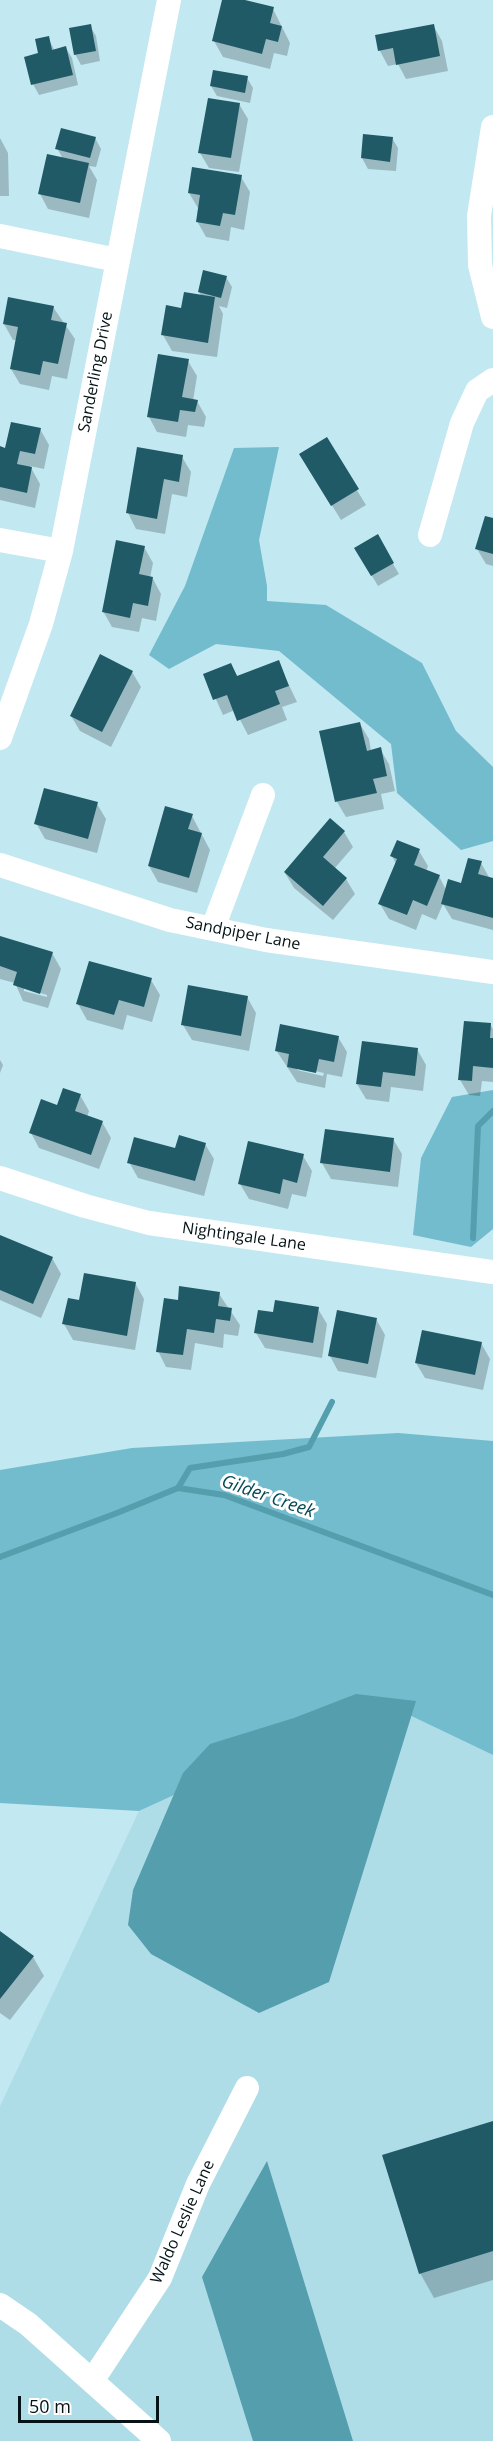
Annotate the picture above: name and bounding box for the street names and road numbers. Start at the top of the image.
street label: Sanderling Drive [75,310,117,434]
street label: Sandpiper Lane [184,913,302,955]
street label: Nightingale Lane [181,1219,307,1255]
street label: Waldo Leslie Lane [147,2157,219,2287]

